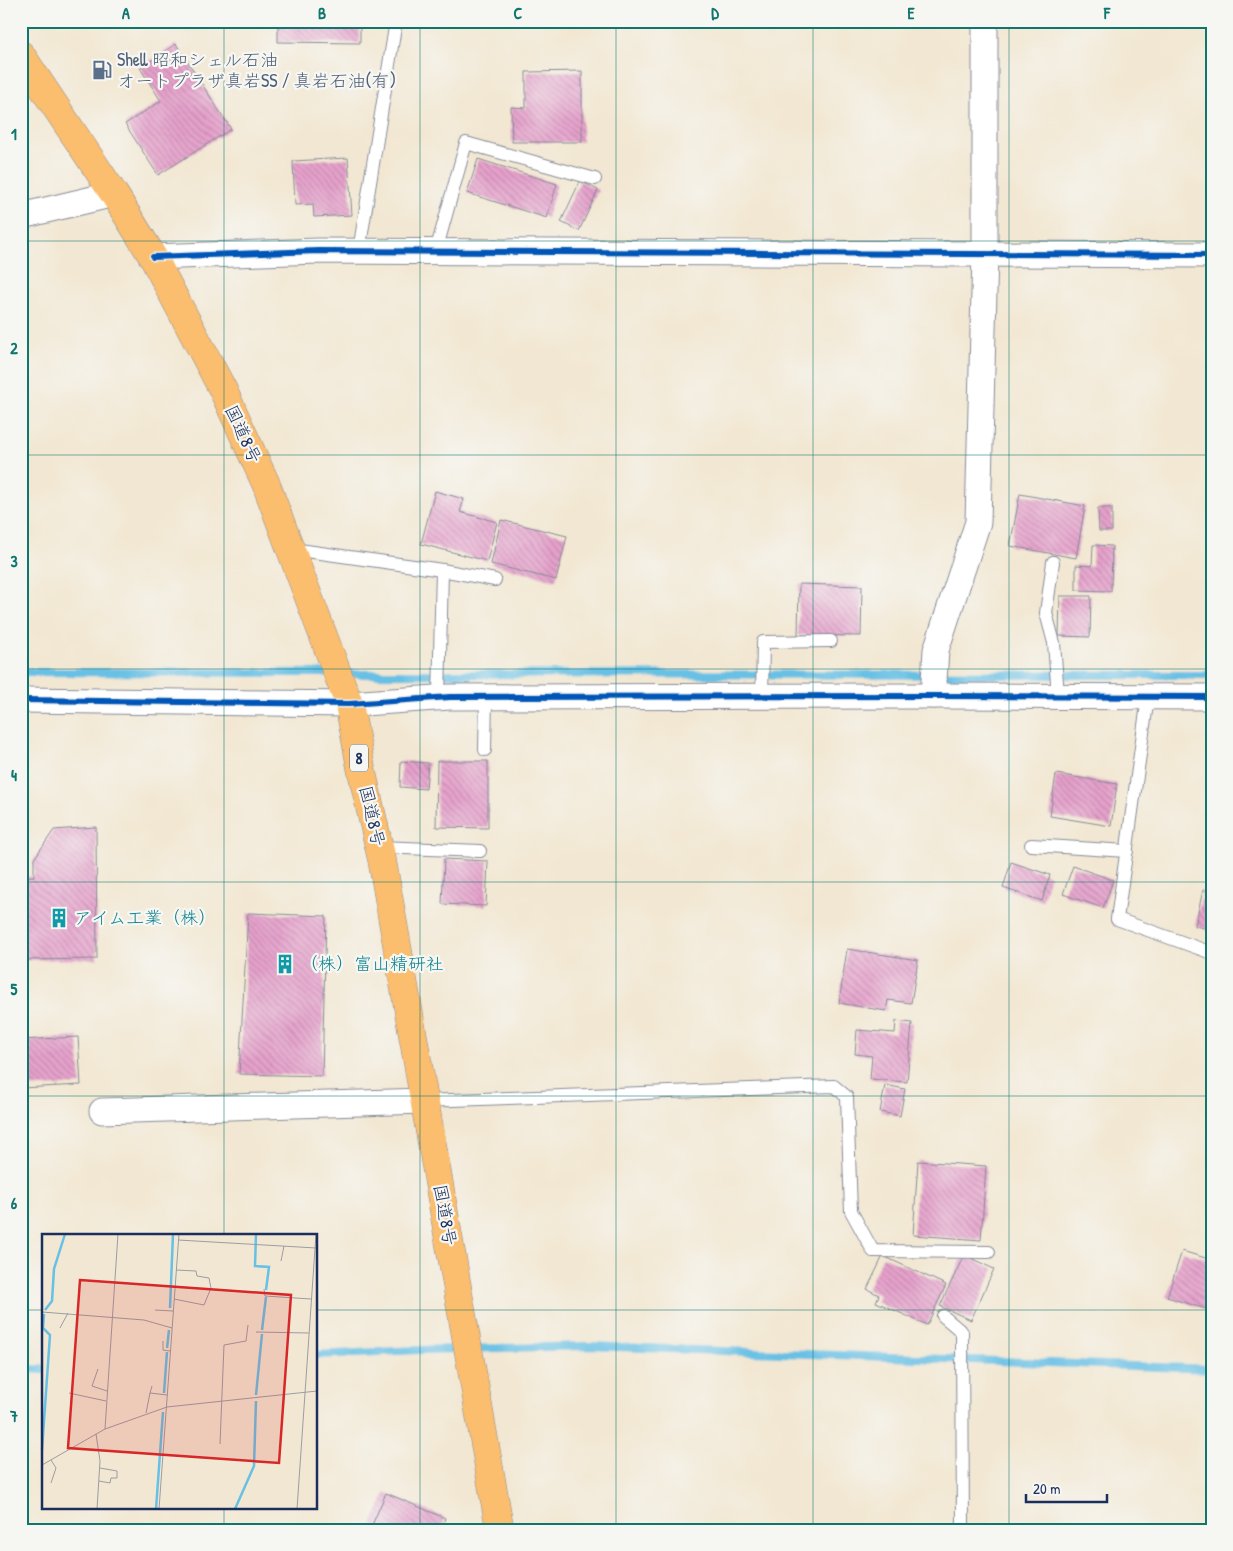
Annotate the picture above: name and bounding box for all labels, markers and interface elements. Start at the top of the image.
text: A [122,2,130,24]
text: B [318,2,326,24]
text: C [514,2,523,24]
text: D [711,2,719,24]
text: E [907,2,915,24]
text: F [1103,2,1111,24]
place label: Shell 昭和シェル石油 オートプラザ真岩SS / 真岩石油(有) [117,47,396,93]
fuel station icon: Shell 昭和シェル石油 オートプラザ真岩SS / 真岩石油(有) [91,59,113,81]
text: 1 [11,123,17,145]
text: 2 [10,337,18,359]
street label: 国道8号 [219,401,268,467]
text: 3 [10,550,18,572]
road number: 8 [350,744,368,771]
text: 4 [11,764,17,786]
street label: 国道8号 [353,783,392,849]
place label: アイム工業（株） [74,905,216,930]
building icon: アイム工業（株） [48,907,70,929]
place label: （株）富山精研社 [300,951,444,976]
building icon: （株）富山精研社 [274,953,296,975]
text: 5 [11,978,18,1000]
street label: 国道8号 [428,1182,463,1248]
text: 6 [11,1192,18,1214]
inset map [42,1234,318,1508]
text: 7 [9,1405,18,1427]
scale bar [1026,1471,1107,1503]
text: 20 m [1033,1478,1060,1499]

